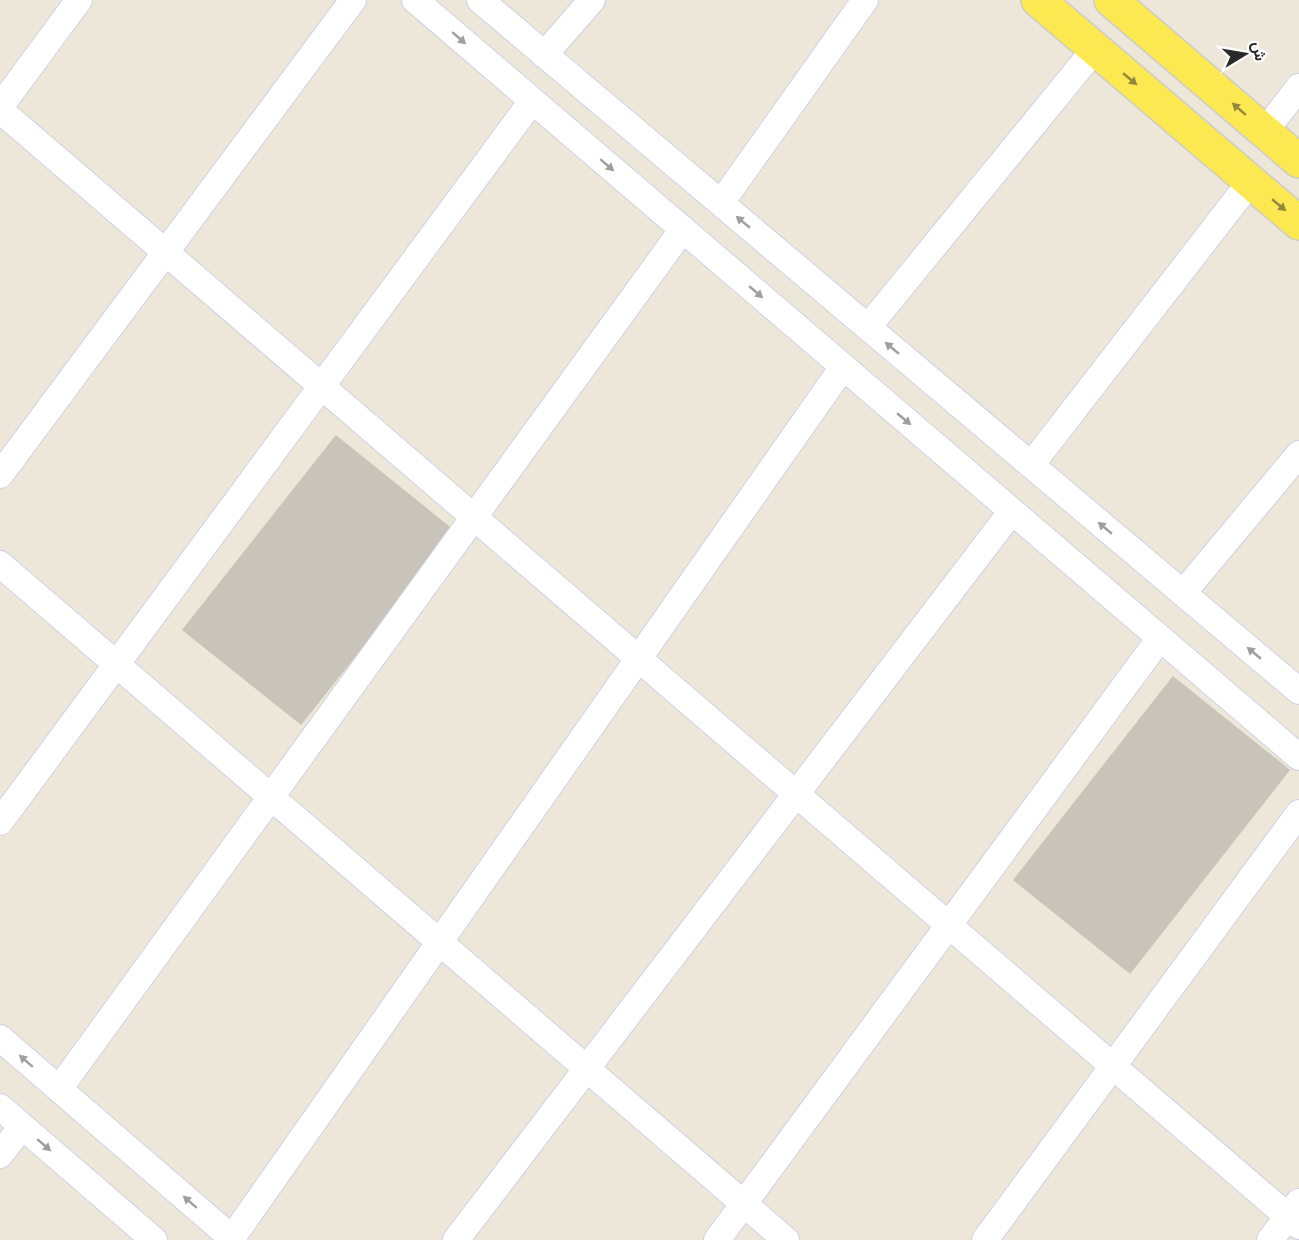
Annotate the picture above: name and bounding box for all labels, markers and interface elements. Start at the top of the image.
north arrow [1215,24,1275,84]
one-way arrow [451,31,466,44]
text: ش [1248,40,1270,62]
one-way arrow [1122,72,1137,85]
one-way arrow [1232,103,1247,116]
one-way arrow [599,158,614,171]
one-way arrow [1271,198,1286,211]
one-way arrow [736,216,751,229]
one-way arrow [748,285,763,299]
one-way arrow [884,341,900,354]
one-way arrow [896,412,912,425]
one-way arrow [1097,521,1113,534]
one-way arrow [1246,647,1262,660]
one-way arrow [18,1054,34,1067]
one-way arrow [36,1139,52,1152]
one-way arrow [183,1196,198,1209]

